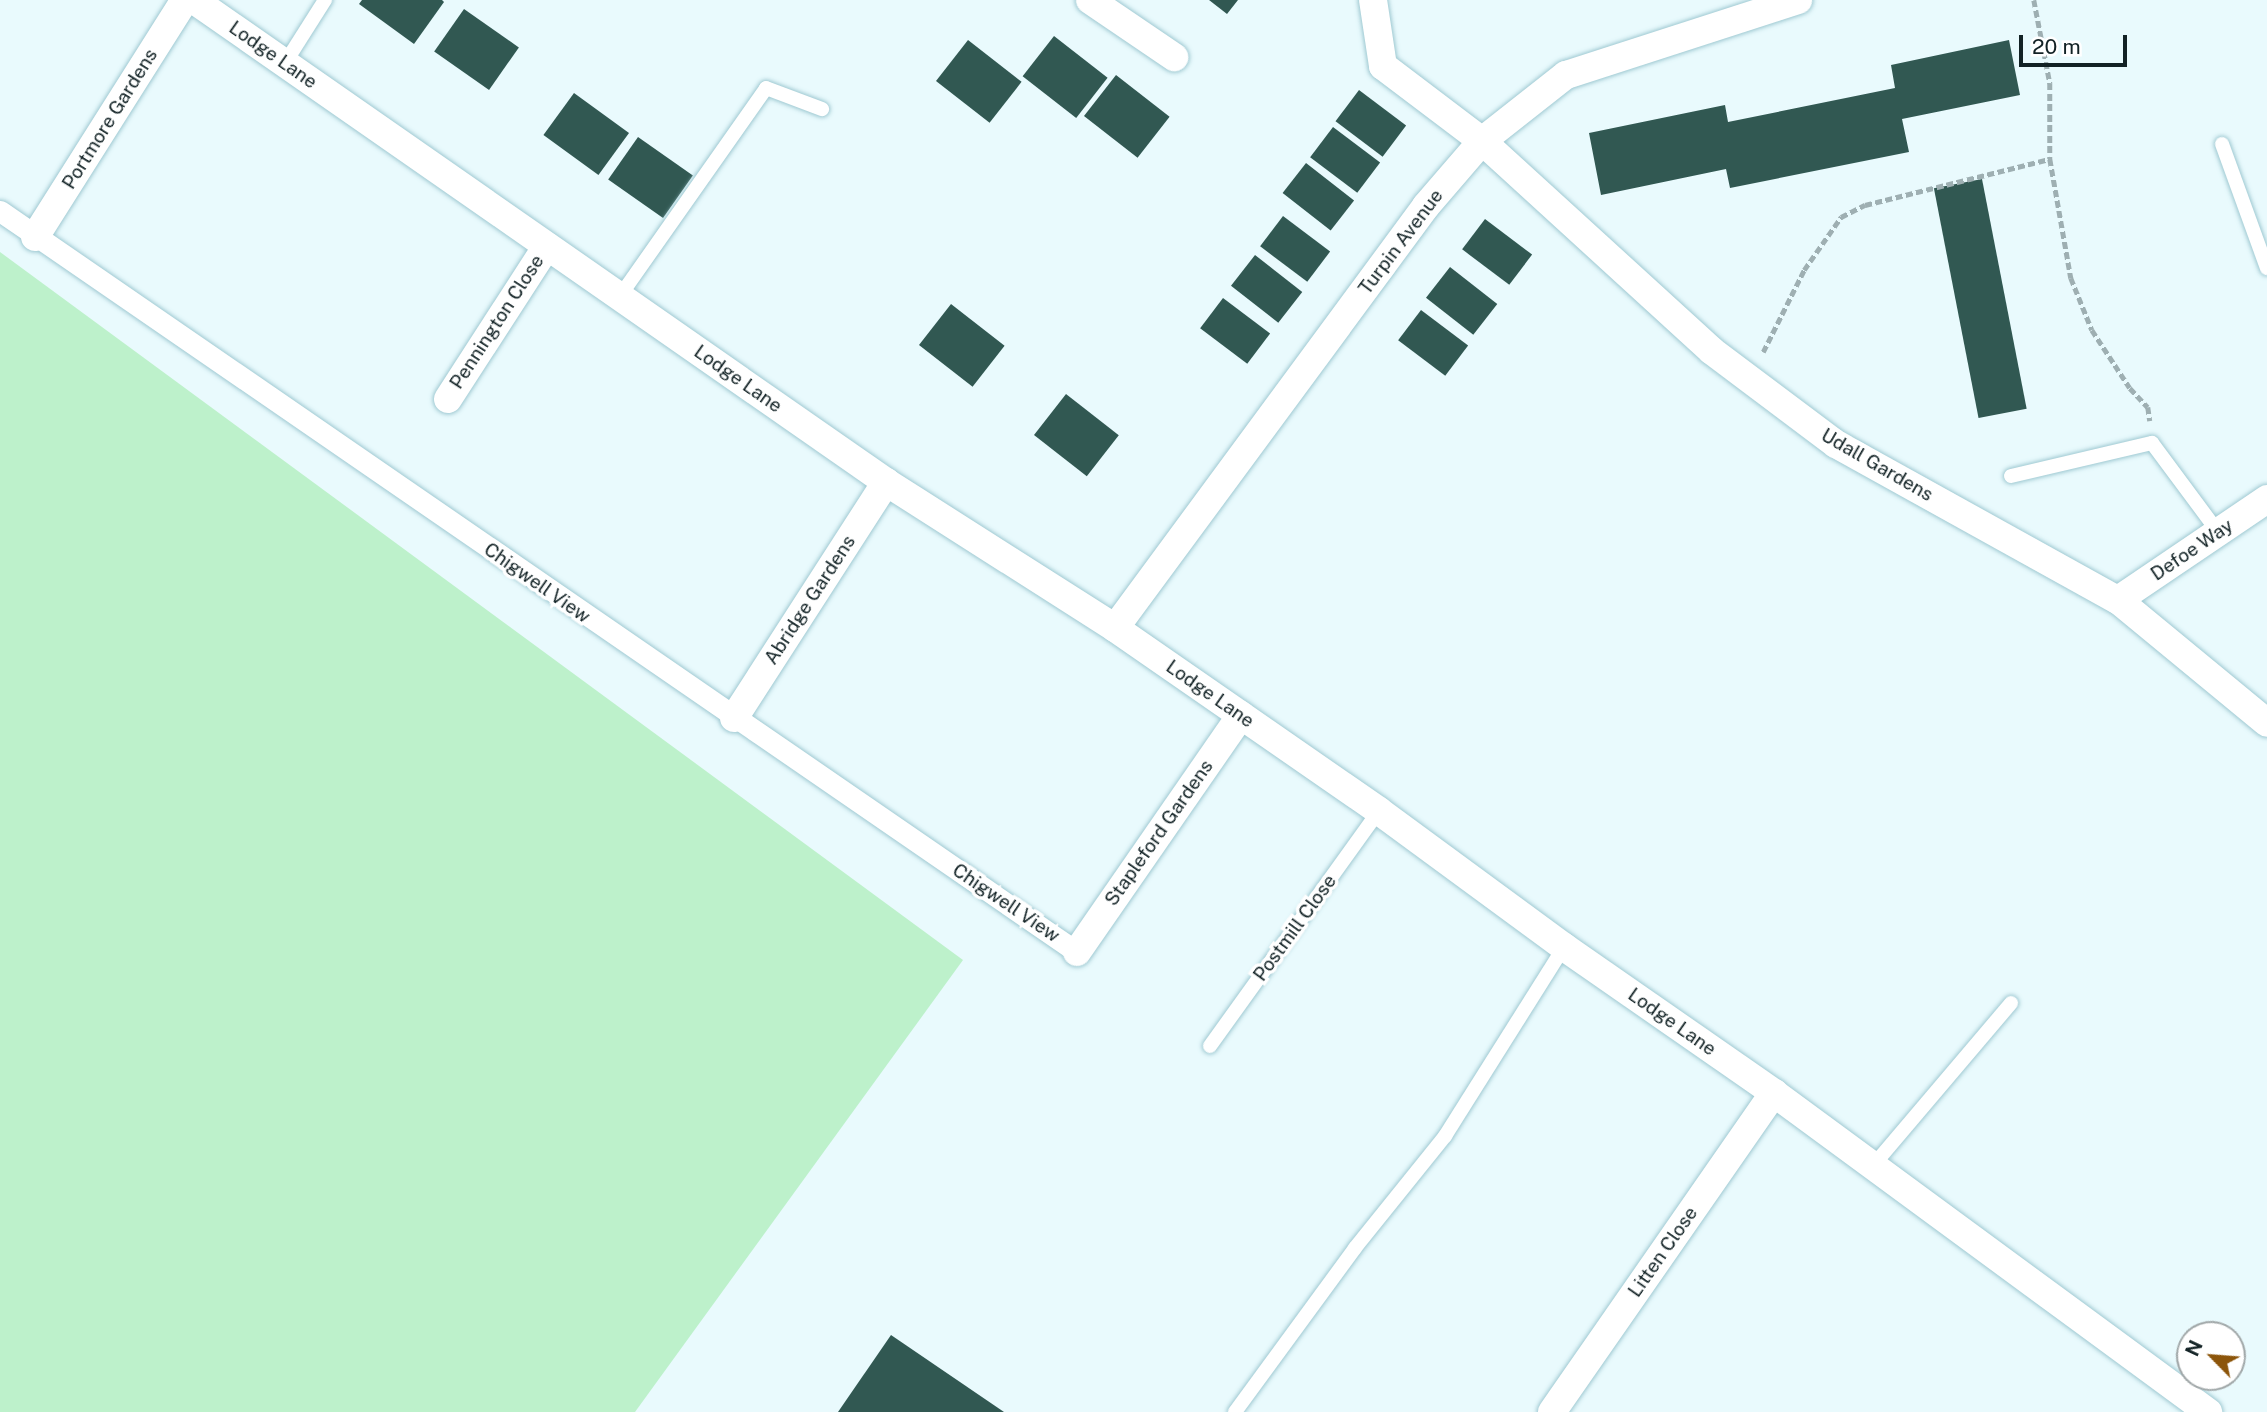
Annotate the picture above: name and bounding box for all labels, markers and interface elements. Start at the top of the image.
street label: Lodge Lane [225,16,321,94]
scale bar [2022,21,2130,65]
text: 20 m [2032,34,2081,59]
street label: Portmore Gardens [58,45,162,193]
street label: Turpin Avenue [1354,185,1448,299]
street label: Pennington Close [445,251,549,393]
street label: Lodge Lane [690,340,786,418]
street label: Udall Gardens [1817,424,1937,506]
street label: Defoe Way [2146,514,2238,586]
street label: Abridge Gardens [760,531,860,669]
street label: Chigwell View [479,538,595,628]
street label: Lodge Lane [1162,655,1258,733]
street label: Stapleford Gardens [1100,756,1218,910]
street label: Chigwell View [948,859,1064,947]
street label: Postmill Close [1249,870,1341,986]
street label: Lodge Lane [1624,983,1720,1061]
street label: Litten Close [1624,1202,1702,1302]
north arrow [2176,1321,2246,1391]
text: N [2181,1337,2207,1359]

